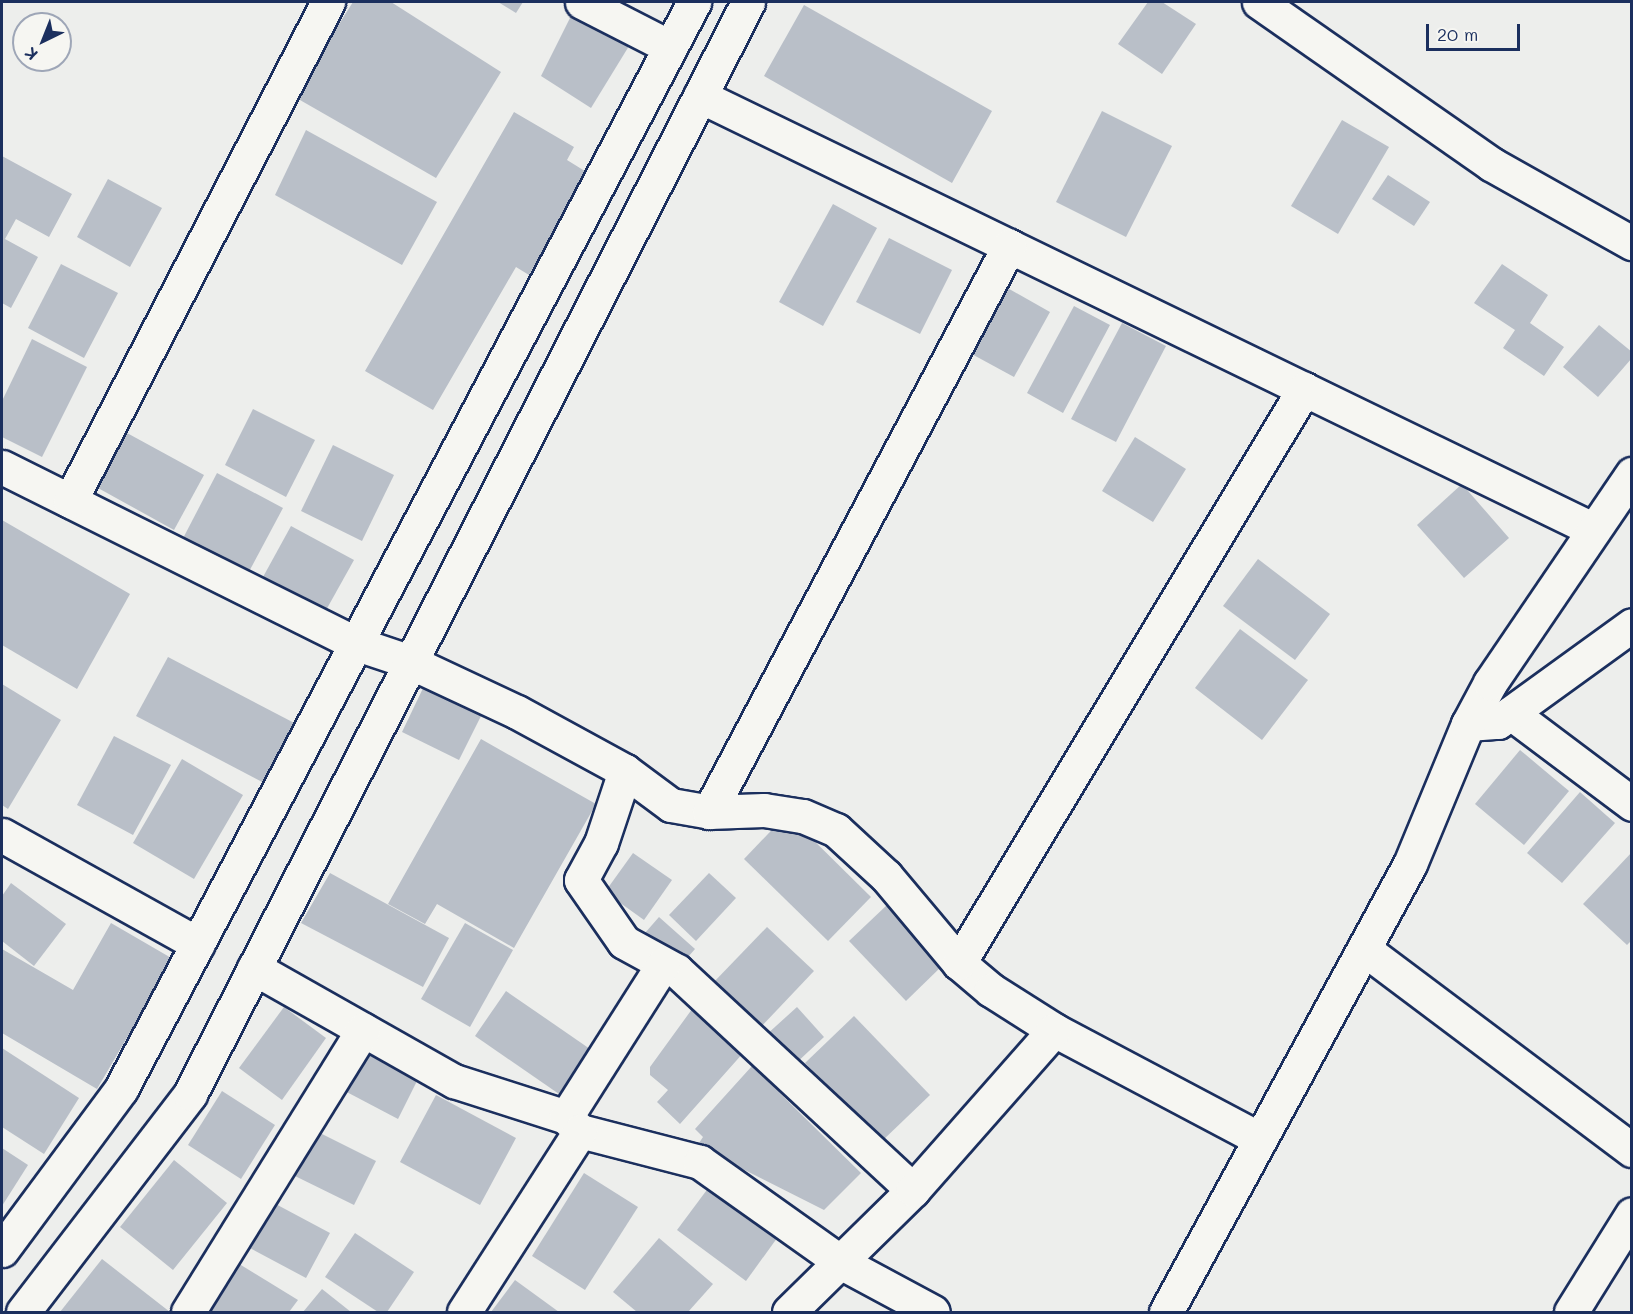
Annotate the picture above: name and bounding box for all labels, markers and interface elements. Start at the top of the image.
north arrow [12,12,72,72]
scale bar [1429,12,1524,50]
text: 20 m [1437,22,1478,46]
text: K [20,43,42,65]

